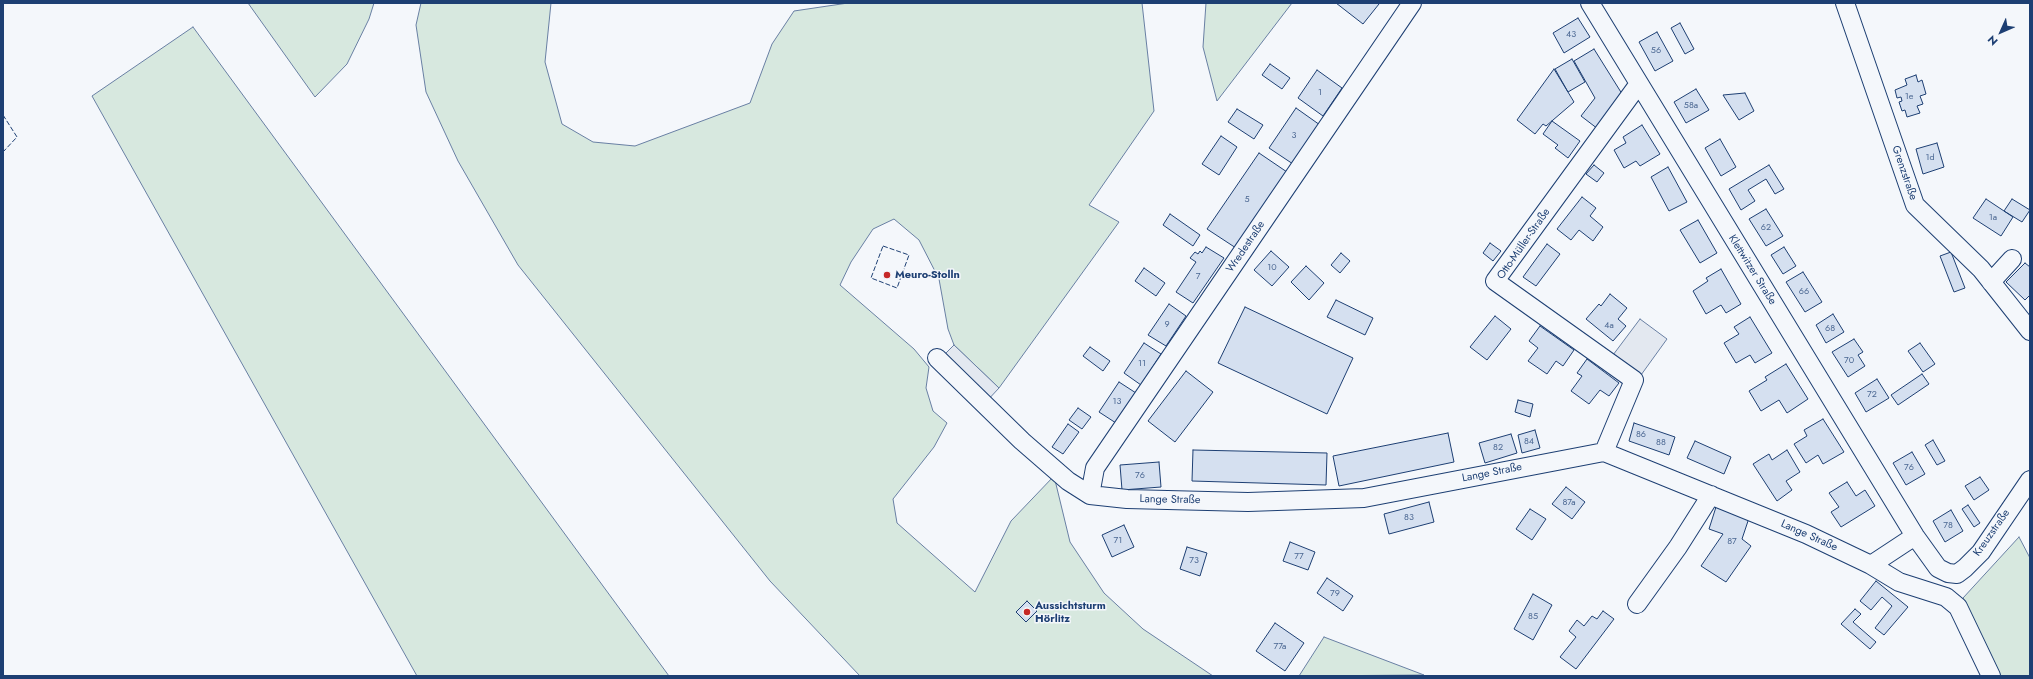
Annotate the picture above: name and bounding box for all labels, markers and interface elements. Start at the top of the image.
north arrow [1981,12,2021,52]
house number: 43 [1566,30,1576,40]
text: N [1984,32,2001,49]
house number: 56 [1651,46,1661,56]
house number: 1 [1318,88,1322,98]
house number: 1e [1905,92,1913,102]
house number: 58a [1684,101,1698,111]
house number: 3 [1292,131,1296,141]
street label: Grenzstraße [1889,144,1919,202]
house number: 1d [1925,153,1935,163]
house number: 5 [1244,195,1250,205]
street label: Otto-Müller-Straße [1495,206,1553,282]
house number: 1a [1989,213,1997,223]
street label: Wredestraße [1224,219,1268,275]
house number: 62 [1761,223,1771,233]
street label: Klettwitzer Straße [1725,233,1779,307]
house number: 10 [1267,263,1277,273]
place label: Meuro-Stolln [895,268,960,282]
marker: Meuro-Stolln [882,270,892,280]
house number: 7 [1196,272,1200,282]
house number: 66 [1799,287,1809,297]
house number: 9 [1164,320,1170,330]
house number: 4a [1604,321,1614,331]
house number: 68 [1825,324,1835,334]
house number: 70 [1844,356,1854,366]
house number: 11 [1138,359,1146,369]
house number: 72 [1867,390,1877,400]
house number: 13 [1113,397,1121,407]
house number: 86 [1636,430,1646,440]
house number: 84 [1524,437,1534,447]
house number: 88 [1656,438,1666,448]
house number: 82 [1493,443,1503,453]
street label: Lange Straße [1461,461,1523,485]
house number: 76 [1904,463,1914,473]
house number: 76 [1135,471,1145,481]
street label: Lange Straße [1139,493,1201,507]
house number: 87a [1563,498,1575,508]
street label: Kreuzstraße [1971,507,2013,559]
house number: 83 [1404,513,1414,523]
street label: Lange Straße [1779,518,1839,554]
house number: 78 [1943,521,1953,531]
house number: 71 [1114,536,1122,546]
house number: 87 [1727,537,1737,547]
house number: 77 [1294,552,1304,562]
house number: 73 [1189,556,1199,566]
house number: 79 [1330,589,1340,599]
place label: Aussichtsturm Hörlitz [1035,599,1106,625]
marker: Aussichtsturm Hörlitz [1022,607,1032,617]
house number: 85 [1528,612,1538,622]
house number: 77a [1274,642,1286,652]

